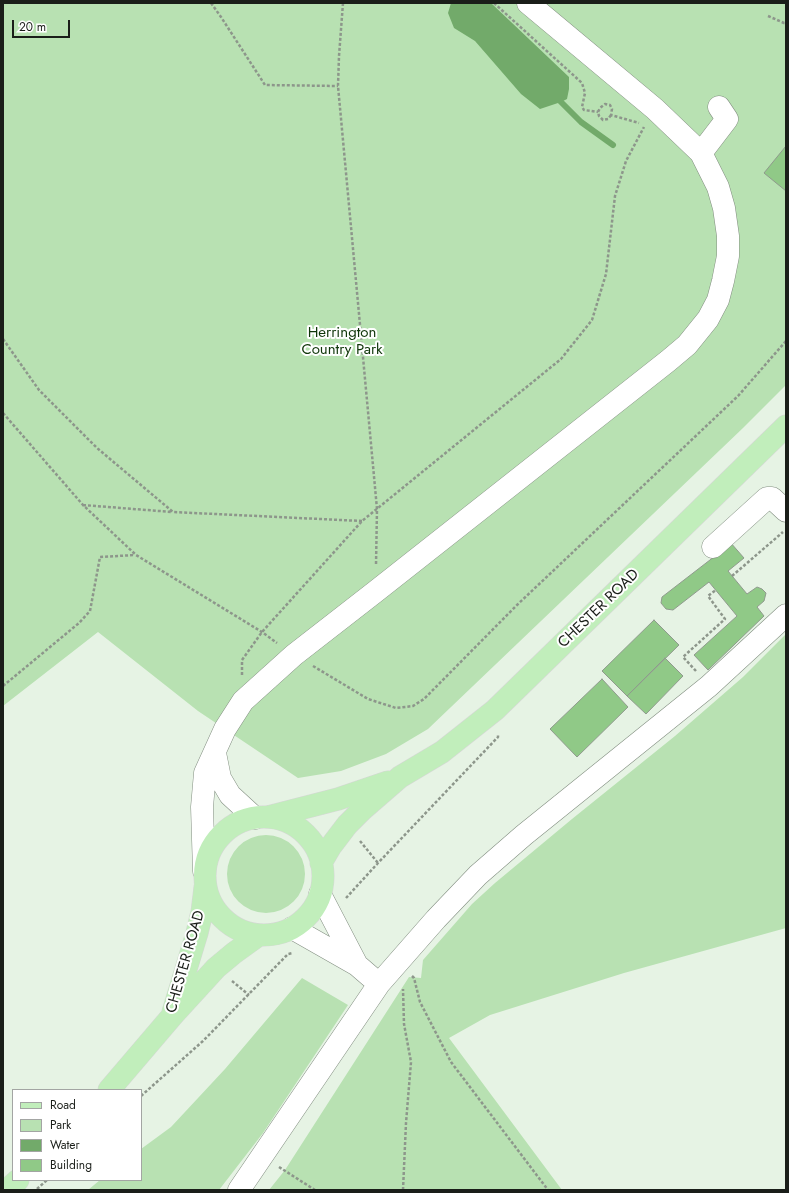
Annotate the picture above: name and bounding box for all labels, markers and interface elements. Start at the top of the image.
scale bar [14,12,72,38]
text: 20 m [19,18,46,36]
park label: Herrington Country Park [301,324,383,359]
street label: CHESTER ROAD [555,566,643,652]
street label: CHESTER ROAD [163,909,209,1015]
legend [12,1089,142,1181]
text: Road [50,1096,76,1114]
text: Park [50,1116,71,1134]
text: Water [50,1136,80,1154]
text: Building [50,1156,92,1174]

